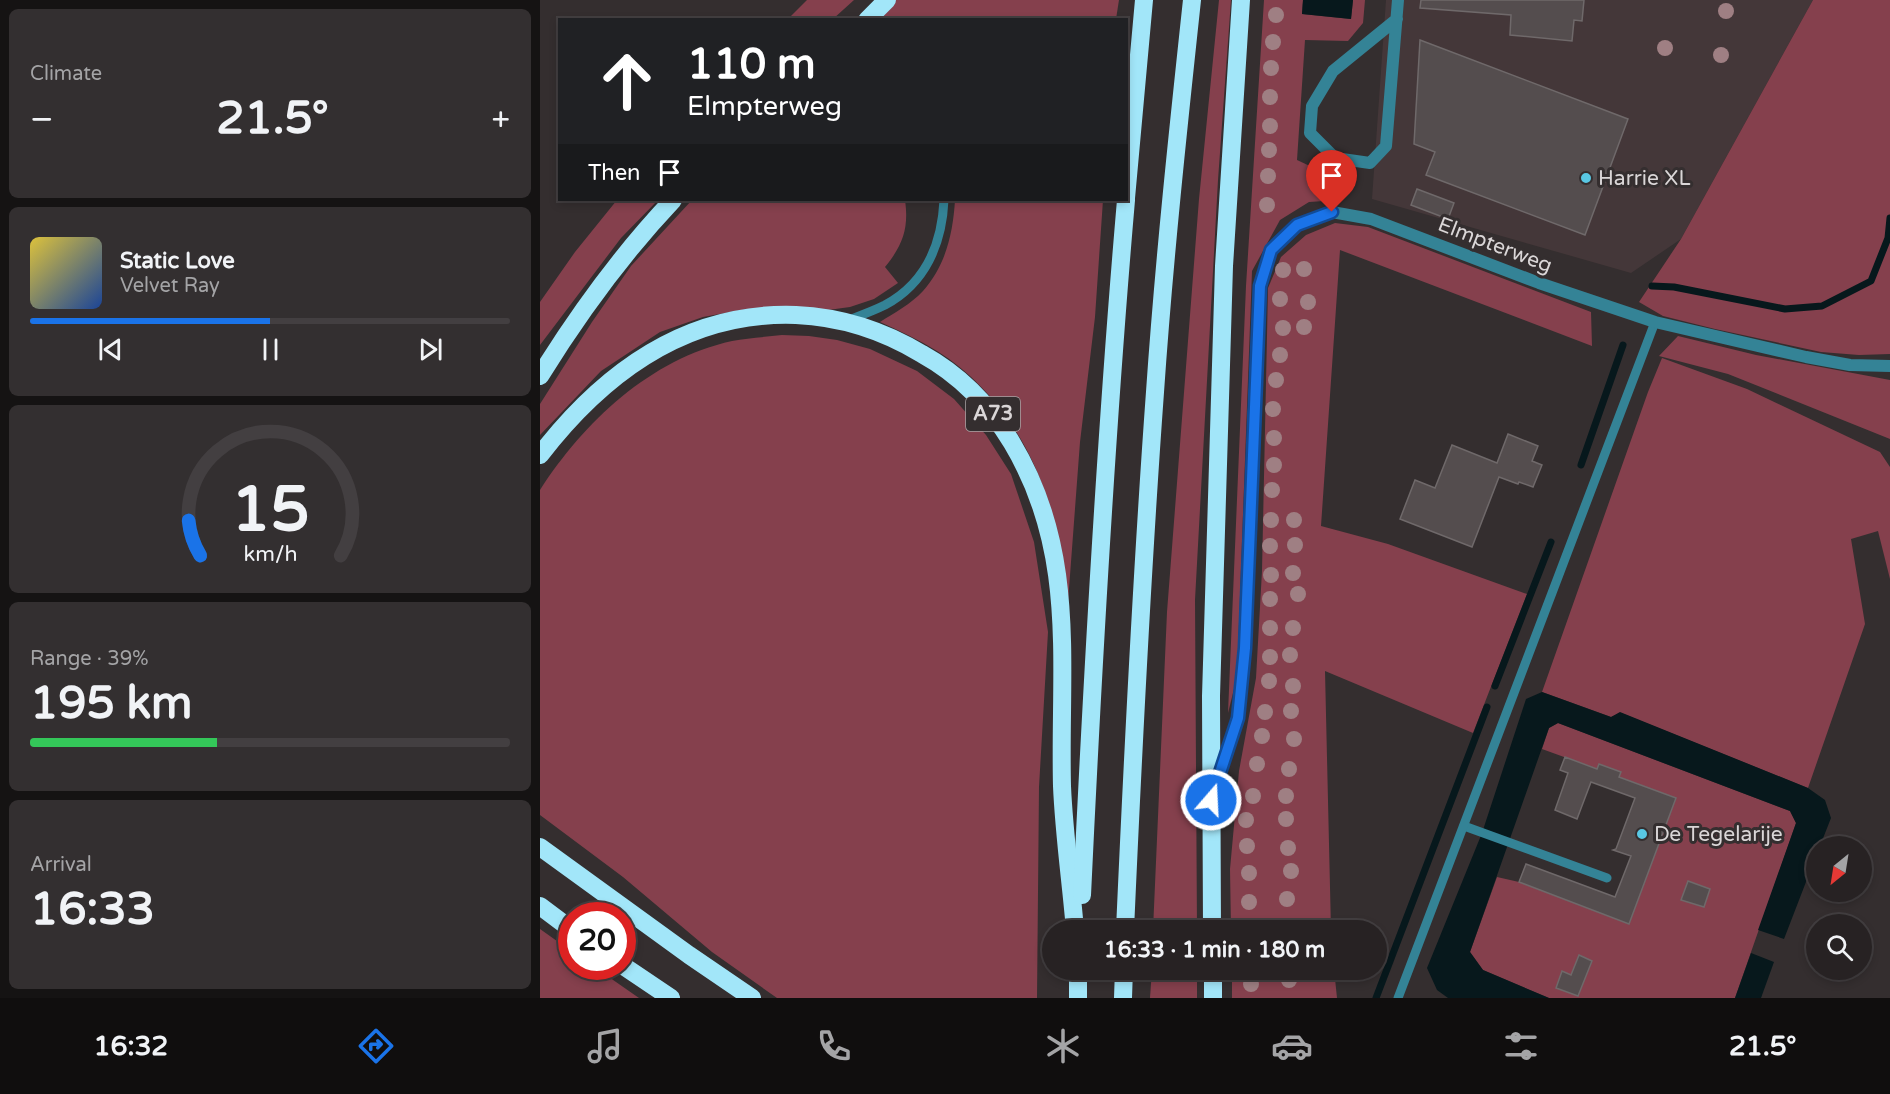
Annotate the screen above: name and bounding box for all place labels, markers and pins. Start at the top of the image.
pin [1306,150,1357,212]
place label: Harrie XL [1598,166,1691,191]
marker: Harrie XL [1579,171,1593,185]
place label: De Tegelarije [1654,822,1783,847]
marker: De Tegelarije [1635,827,1649,841]

